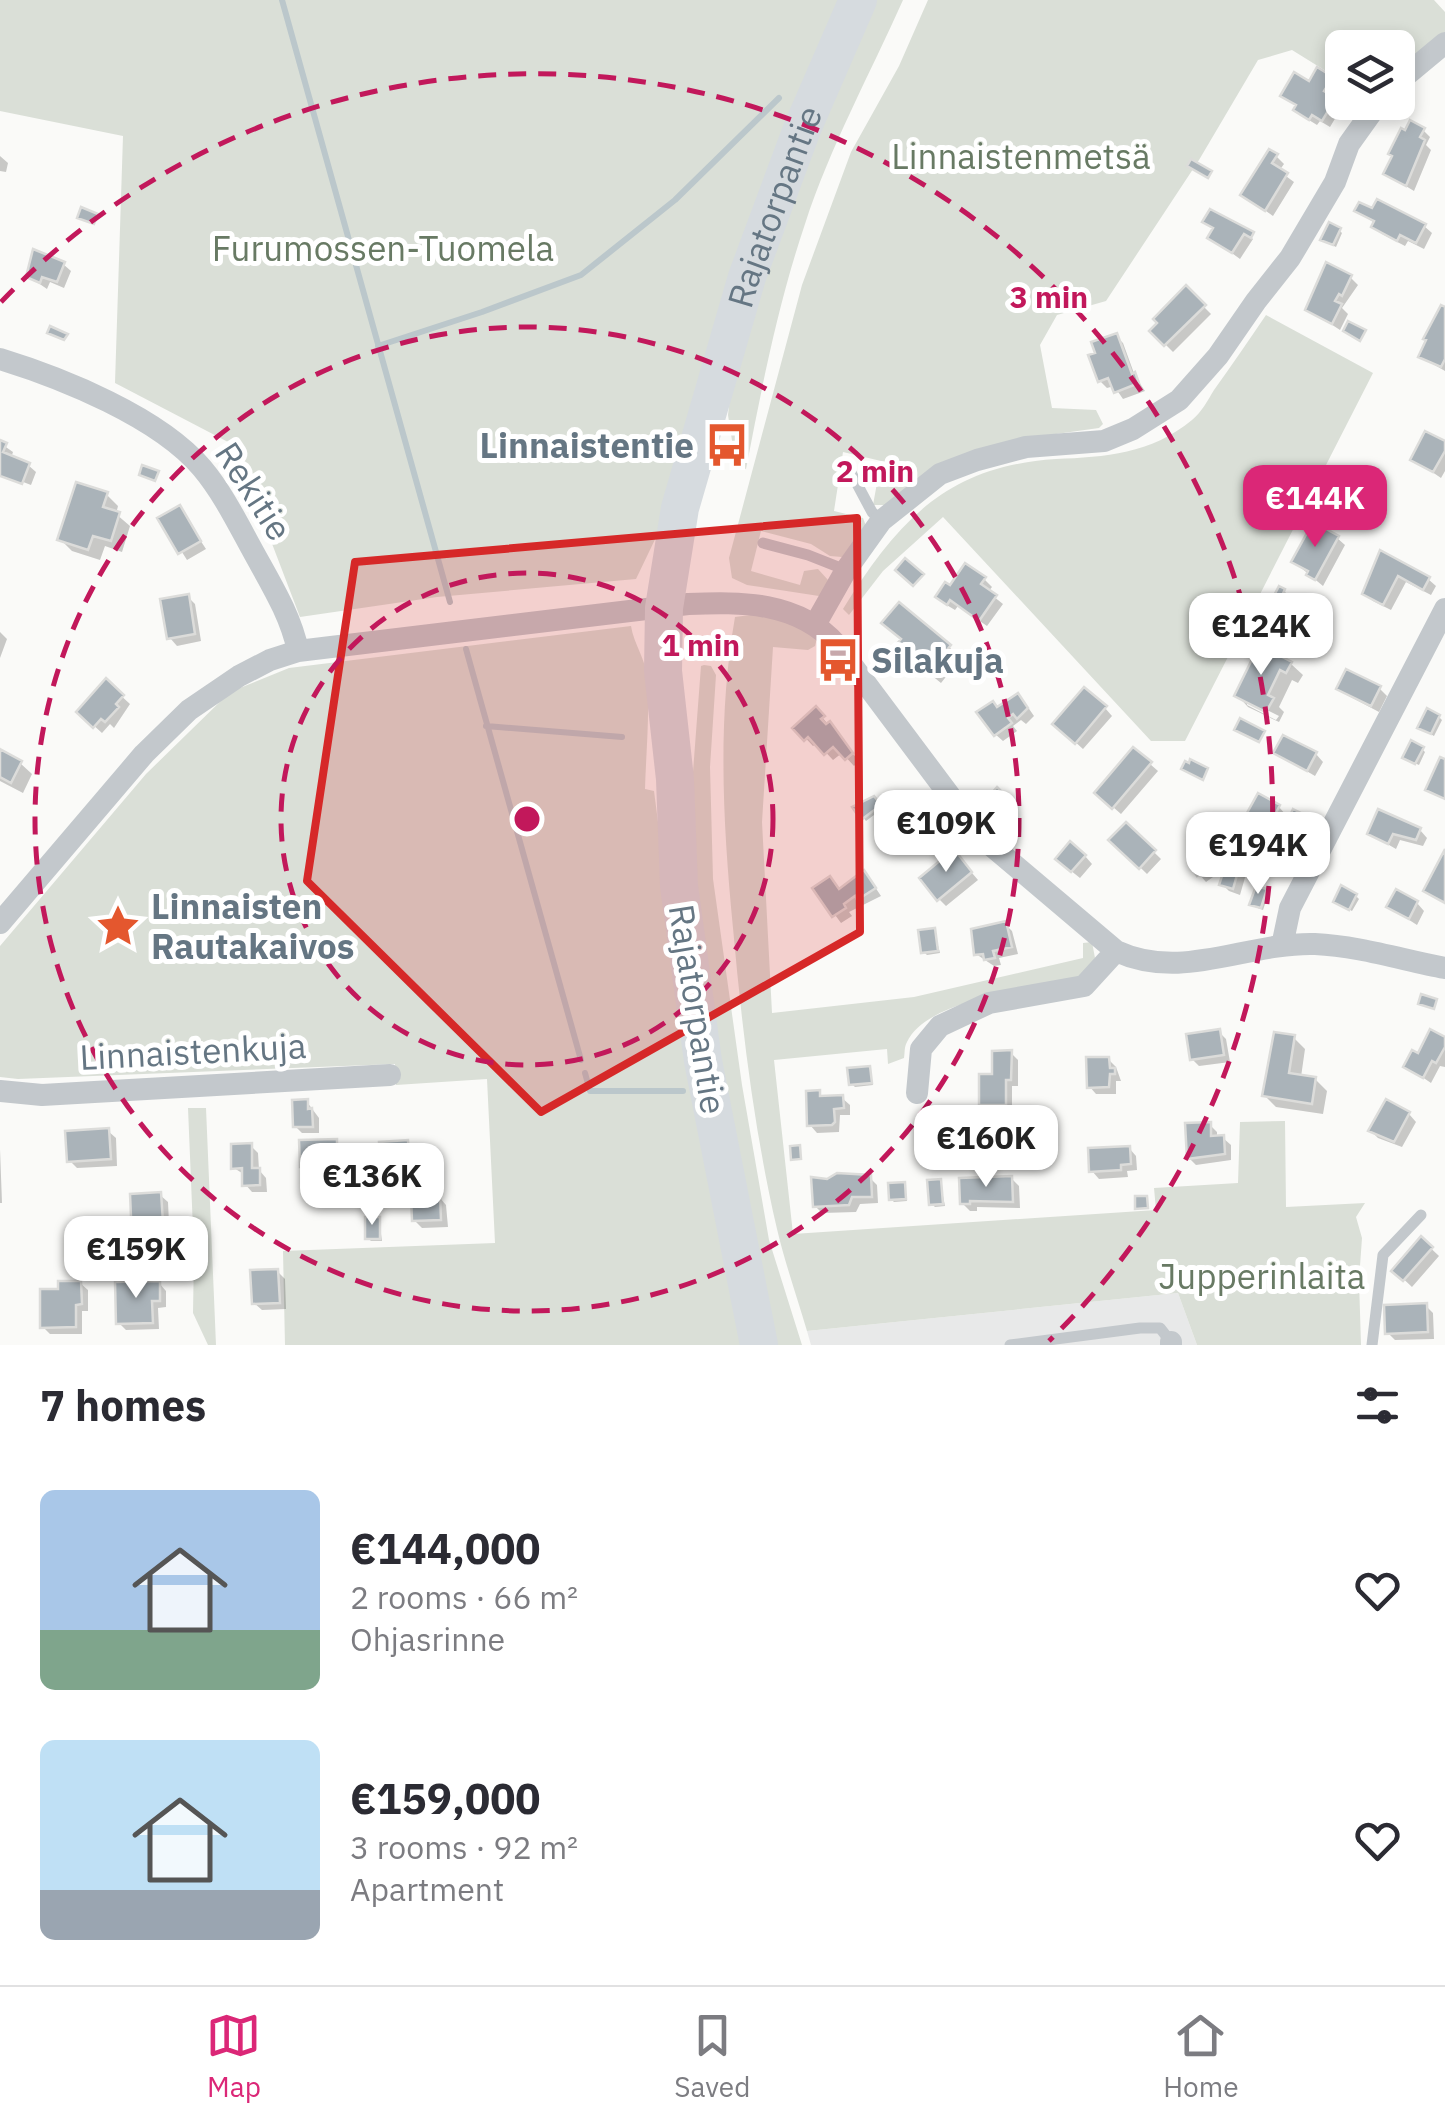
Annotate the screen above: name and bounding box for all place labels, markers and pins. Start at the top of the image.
bus stop icon: Linnaistentie [703,421,751,469]
place label: Linnaistentie [480,422,694,468]
pin: €144K [1245,465,1385,550]
pin: €124K [1191,593,1331,678]
bus stop icon: Silakuja [814,636,862,684]
place label: Silakuja [871,637,1004,683]
pin: €109K [876,790,1016,875]
centre of rings [509,801,545,837]
pin: €194K [1188,812,1328,897]
place label: Linnaisten Rautakaivos [151,883,354,969]
place icon: Linnaisten Rautakaivos [94,902,142,950]
pin: €160K [916,1105,1056,1190]
pin: €136K [302,1143,442,1228]
pin: €159K [66,1216,206,1301]

